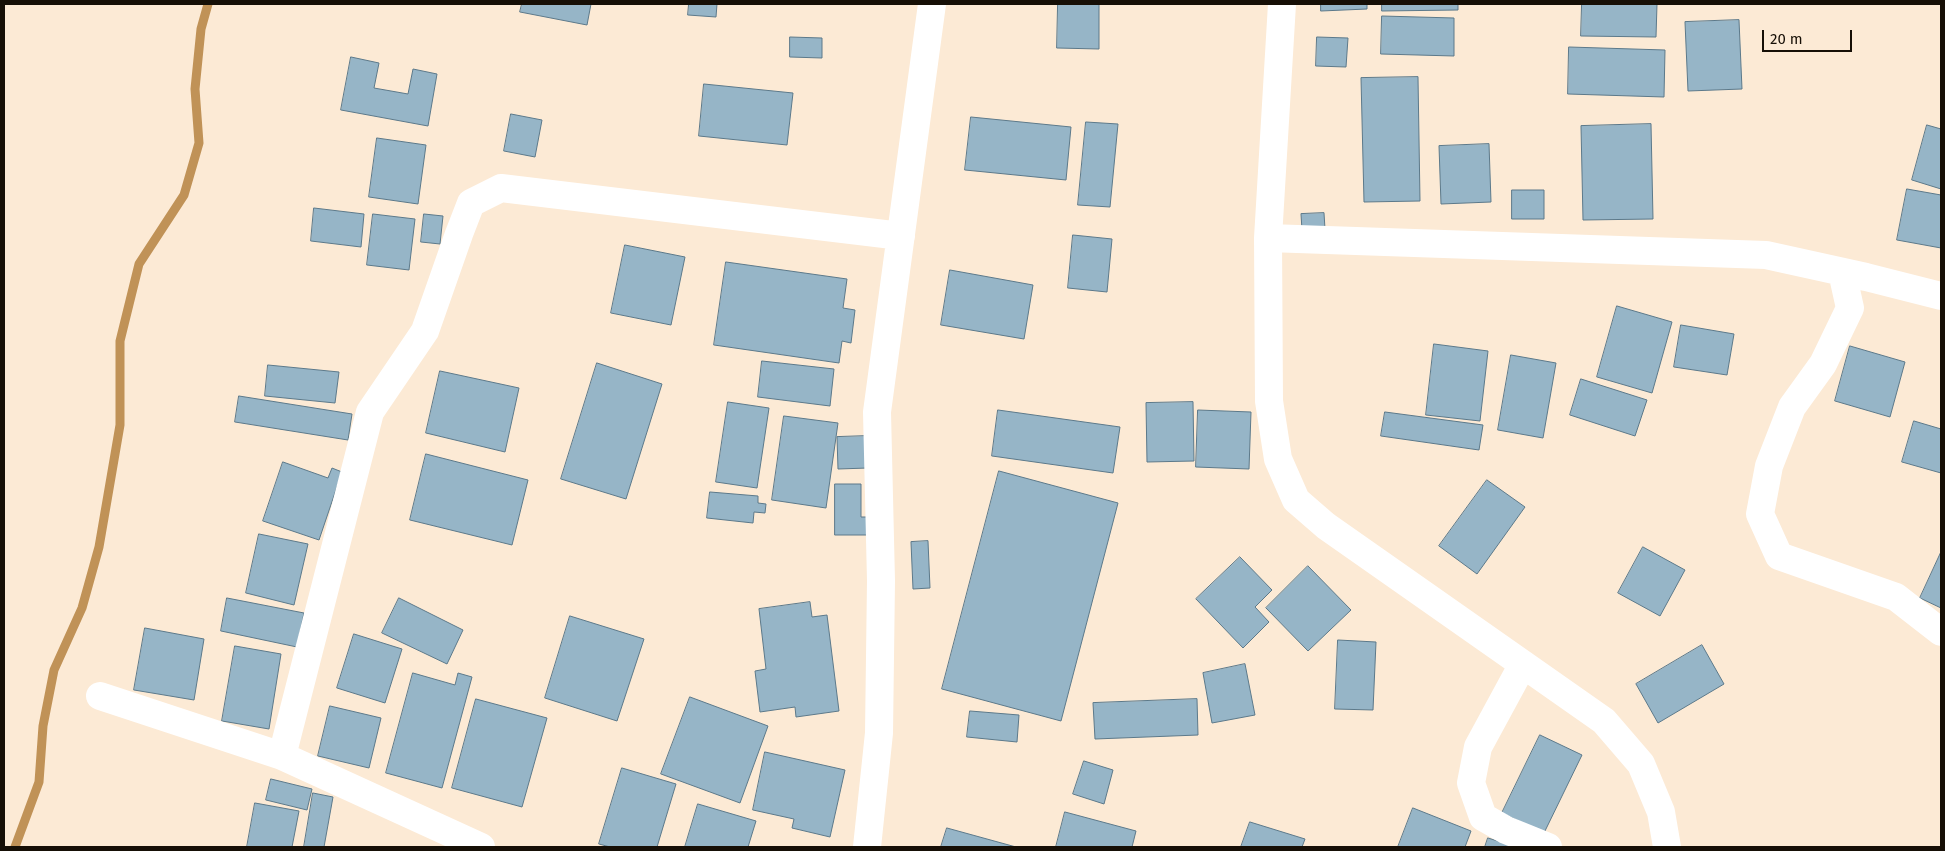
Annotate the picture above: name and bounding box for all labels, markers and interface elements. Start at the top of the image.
scale bar [1765,20,1855,52]
text: 20 m [1770,30,1803,48]

